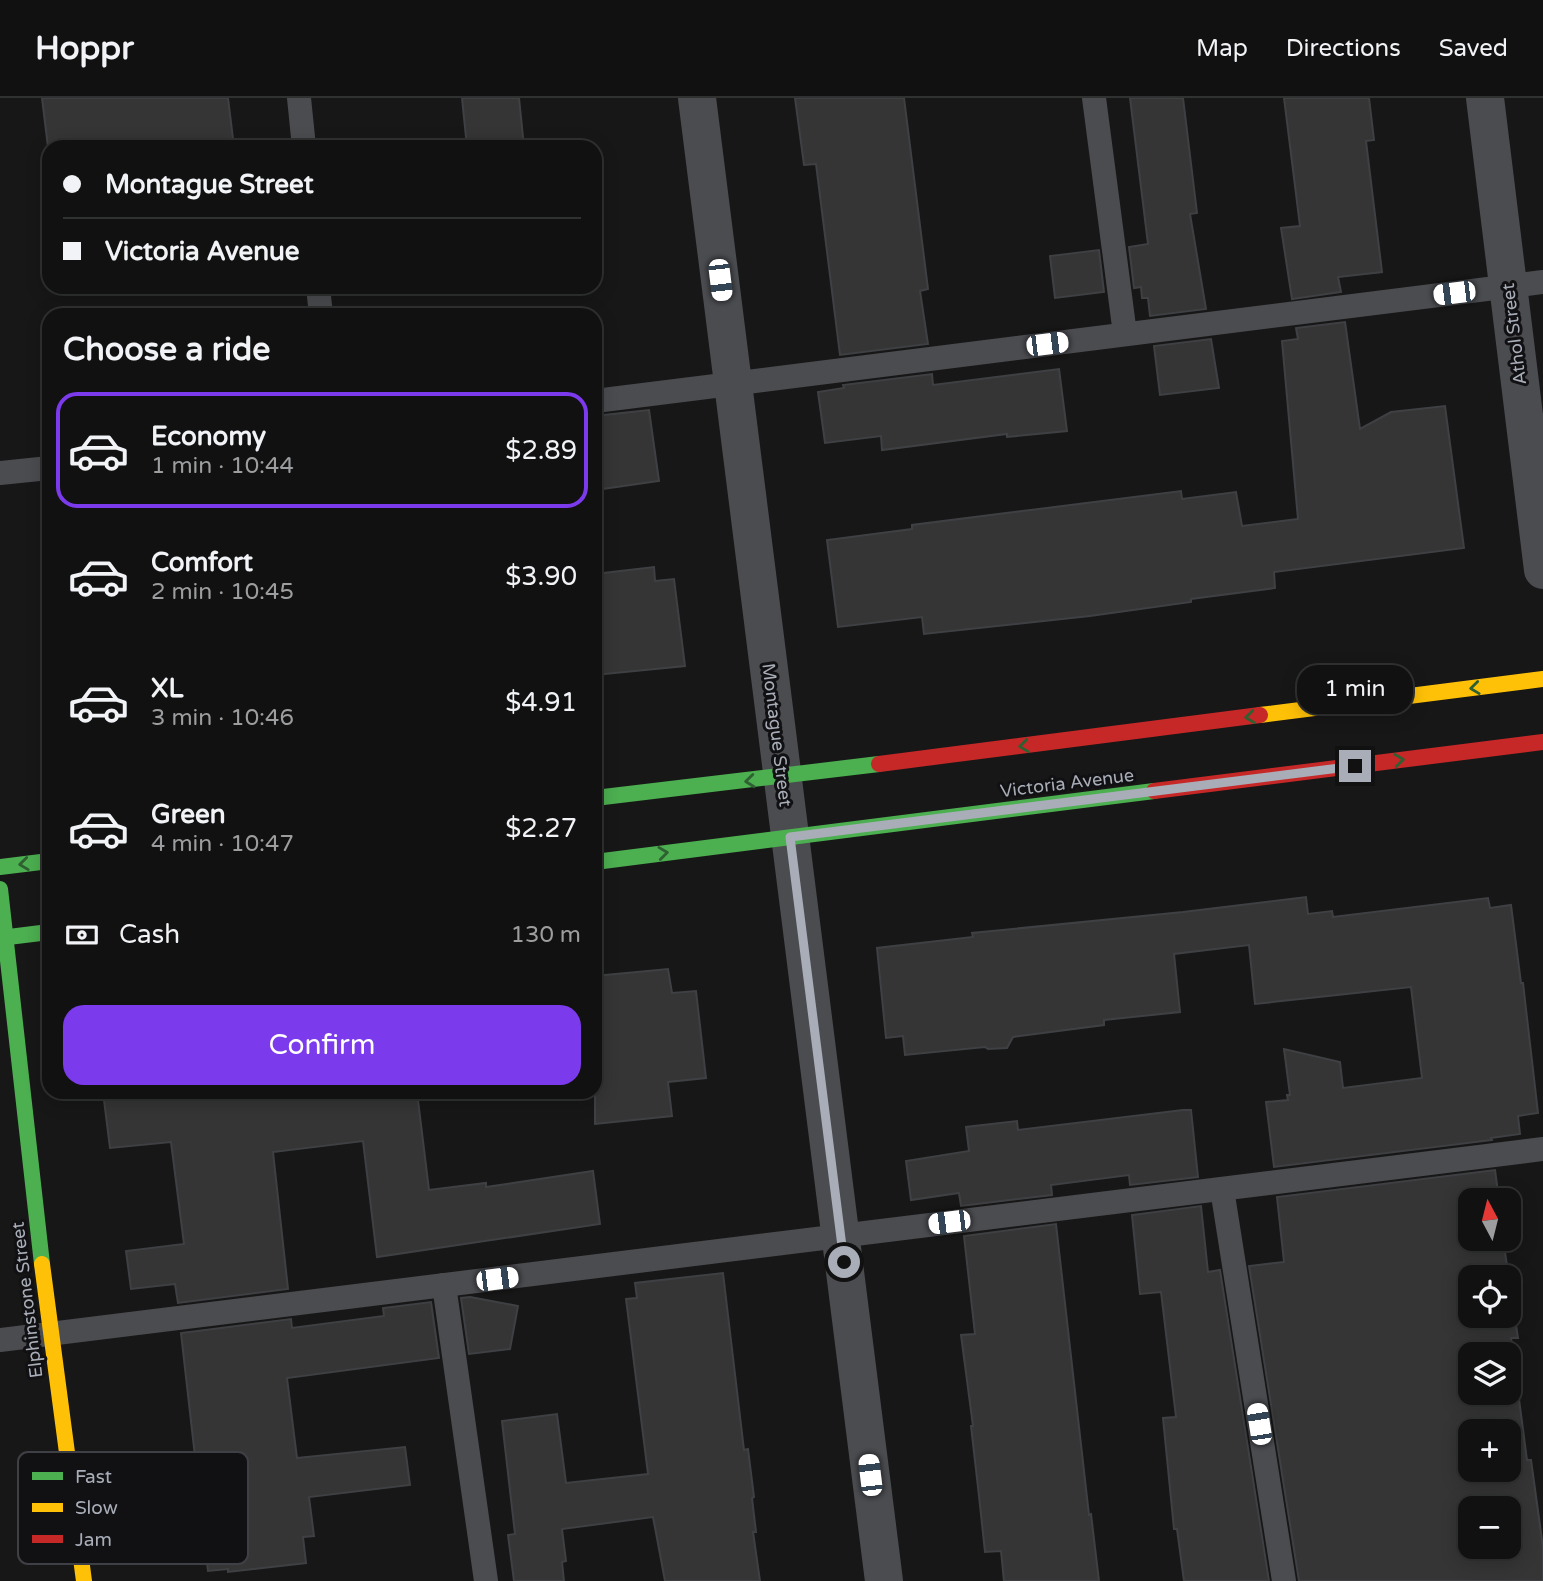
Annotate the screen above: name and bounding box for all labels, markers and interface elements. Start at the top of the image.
text: Hoppr [35,29,134,68]
text: Map [1196,34,1248,63]
text: Directions [1286,34,1401,63]
text: Saved [1439,34,1508,63]
text: Montague Street [105,169,314,200]
text: Victoria Avenue [105,236,300,267]
car [708,258,733,302]
car [1432,280,1477,306]
street label: Athol Street [1497,282,1531,386]
text: Choose a ride [63,331,270,369]
car [1025,331,1070,357]
icon: car [67,419,130,482]
text: Economy [151,421,266,452]
text: $2.89 [505,435,577,466]
text: 1 min · 10:44 [151,452,294,480]
icon: car [67,545,130,608]
text: Comfort [151,547,253,578]
text: $3.90 [505,561,577,592]
text: 2 min · 10:45 [151,578,294,606]
street label: Montague Street [757,662,797,808]
callout: 1 min [1297,664,1413,714]
icon: car [67,671,130,734]
text: XL [151,673,183,704]
text: 1 min [1324,675,1386,703]
one-way arrow [1469,680,1481,695]
text: $4.91 [505,687,577,718]
text: 3 min · 10:46 [151,704,294,732]
one-way arrow [1244,709,1256,724]
one-way arrow [1018,738,1030,753]
route end [1339,750,1371,782]
one-way arrow [1393,753,1405,768]
street label: Victoria Avenue [999,764,1135,802]
one-way arrow [744,773,756,788]
icon: car [67,797,130,860]
text: Green [151,799,226,830]
text: $2.27 [505,813,577,844]
text: 4 min · 10:47 [151,830,294,858]
one-way arrow [657,846,669,861]
one-way arrow [19,856,30,871]
icon: cash [63,916,101,954]
text: Cash [119,919,180,950]
text: 130 m [511,921,581,949]
button: Confirm [63,1005,581,1085]
north arrow [1458,1188,1521,1251]
map controls [1458,1188,1521,1559]
car [927,1209,972,1235]
street label: Elphinstone Street [6,1220,48,1379]
route start [828,1246,860,1278]
button: locate [1458,1265,1521,1328]
car [475,1266,520,1292]
button: layers [1458,1342,1521,1405]
car [1246,1402,1273,1446]
button: + [1458,1419,1521,1482]
legend [18,1452,248,1564]
car [858,1453,883,1497]
text: Fast [75,1466,112,1488]
button: − [1458,1496,1521,1559]
text: Slow [75,1497,118,1519]
text: Jam [75,1529,112,1551]

